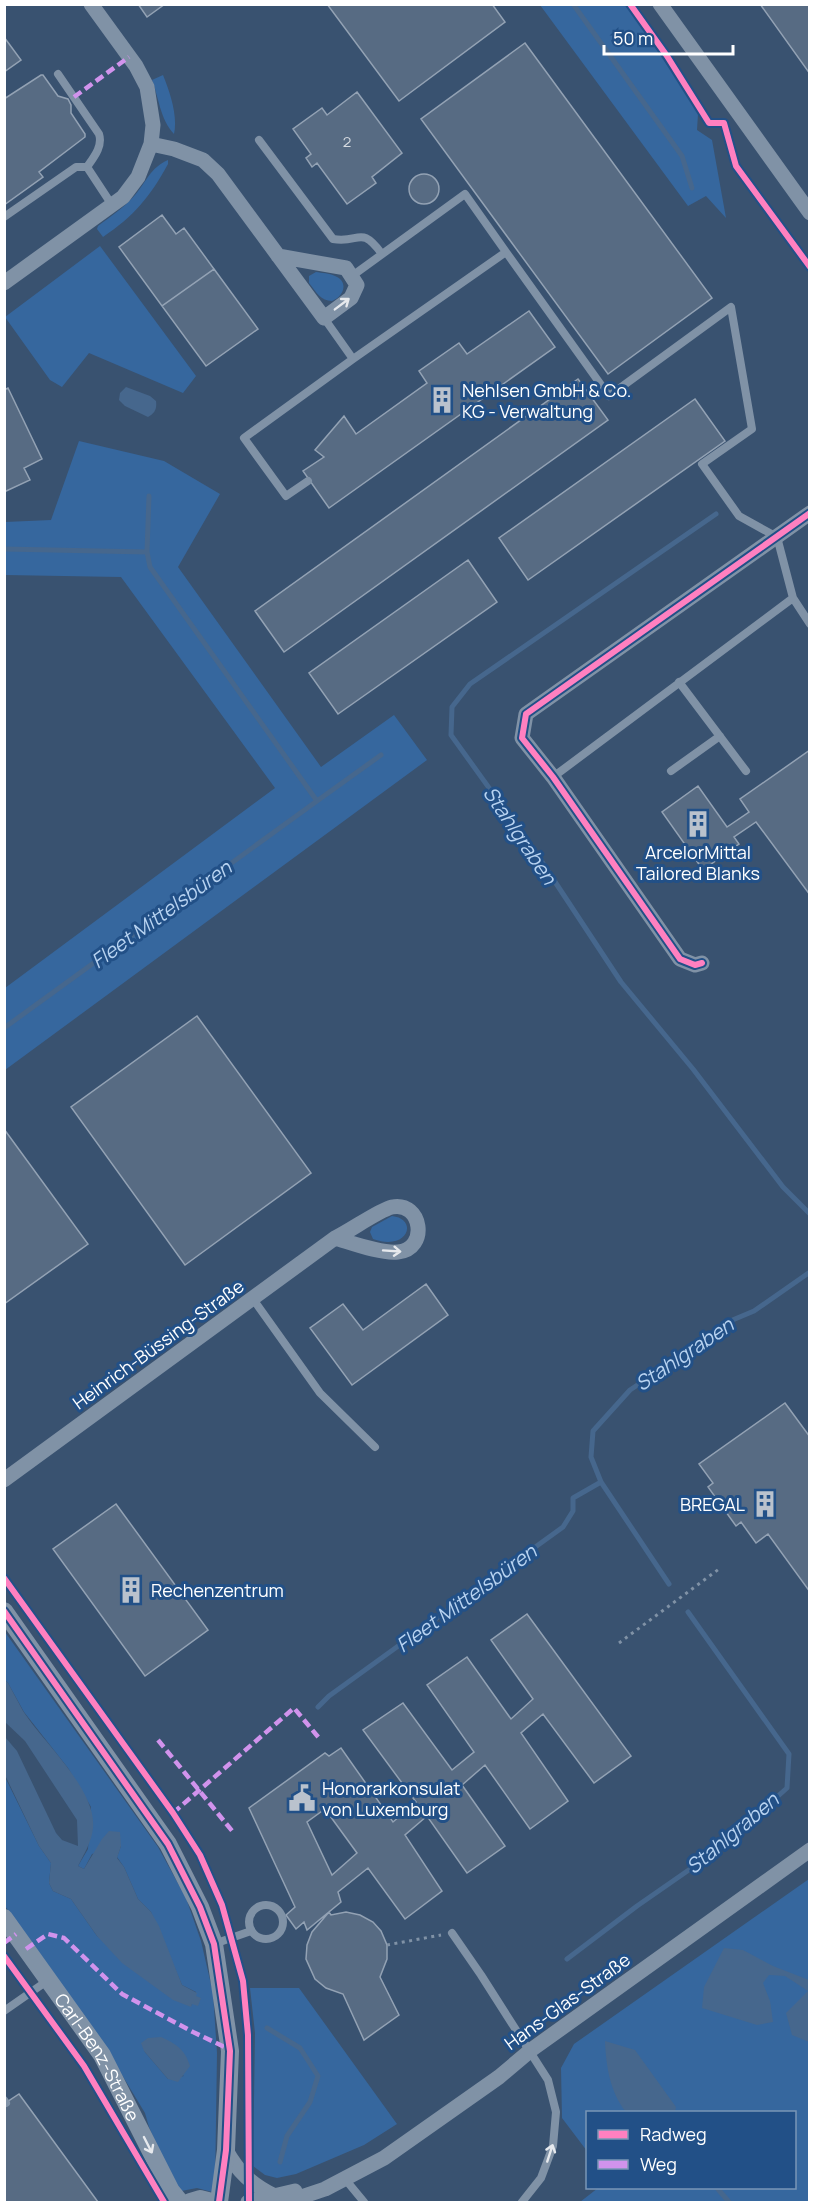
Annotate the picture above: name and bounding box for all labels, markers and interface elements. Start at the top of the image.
scale bar [604,18,733,56]
text: 50 m [613,26,653,50]
house number: 2 [343,131,351,152]
one-way arrow [334,298,350,311]
place label: Nehlsen GmbH & Co. KG - Verwaltung [462,378,631,423]
building icon: Nehlsen GmbH & Co. KG - Verwaltung [427,385,457,415]
water label: Stahlgraben [477,781,563,890]
building icon: ArcelorMittal Tailored Blanks [683,809,713,839]
place label: ArcelorMittal Tailored Blanks [636,840,760,885]
water label: Fleet Mittelsbüren [85,853,238,974]
one-way arrow [381,1246,401,1257]
street label: Heinrich-Büssing-Straße [68,1274,248,1414]
water label: Stahlgraben [630,1311,739,1397]
building icon: BREGAL [750,1489,780,1519]
place label: BREGAL [680,1492,745,1516]
water label: Fleet Mittelsbüren [390,1537,543,1658]
building icon: Rechenzentrum [116,1575,146,1605]
place label: Rechenzentrum [151,1578,284,1602]
place label: Honorarkonsulat von Luxemburg [322,1776,461,1821]
public building icon: Honorarkonsulat von Luxemburg [287,1783,317,1813]
water label: Stahlgraben [680,1786,785,1880]
street label: Hans-Glas-Straße [499,1947,635,2055]
street label: Carl-Benz-Straße [49,1988,146,2125]
legend [586,2111,796,2189]
text: Radweg [640,2122,707,2146]
one-way arrow [143,2135,154,2153]
one-way arrow [546,2144,557,2162]
text: Weg [640,2152,677,2176]

